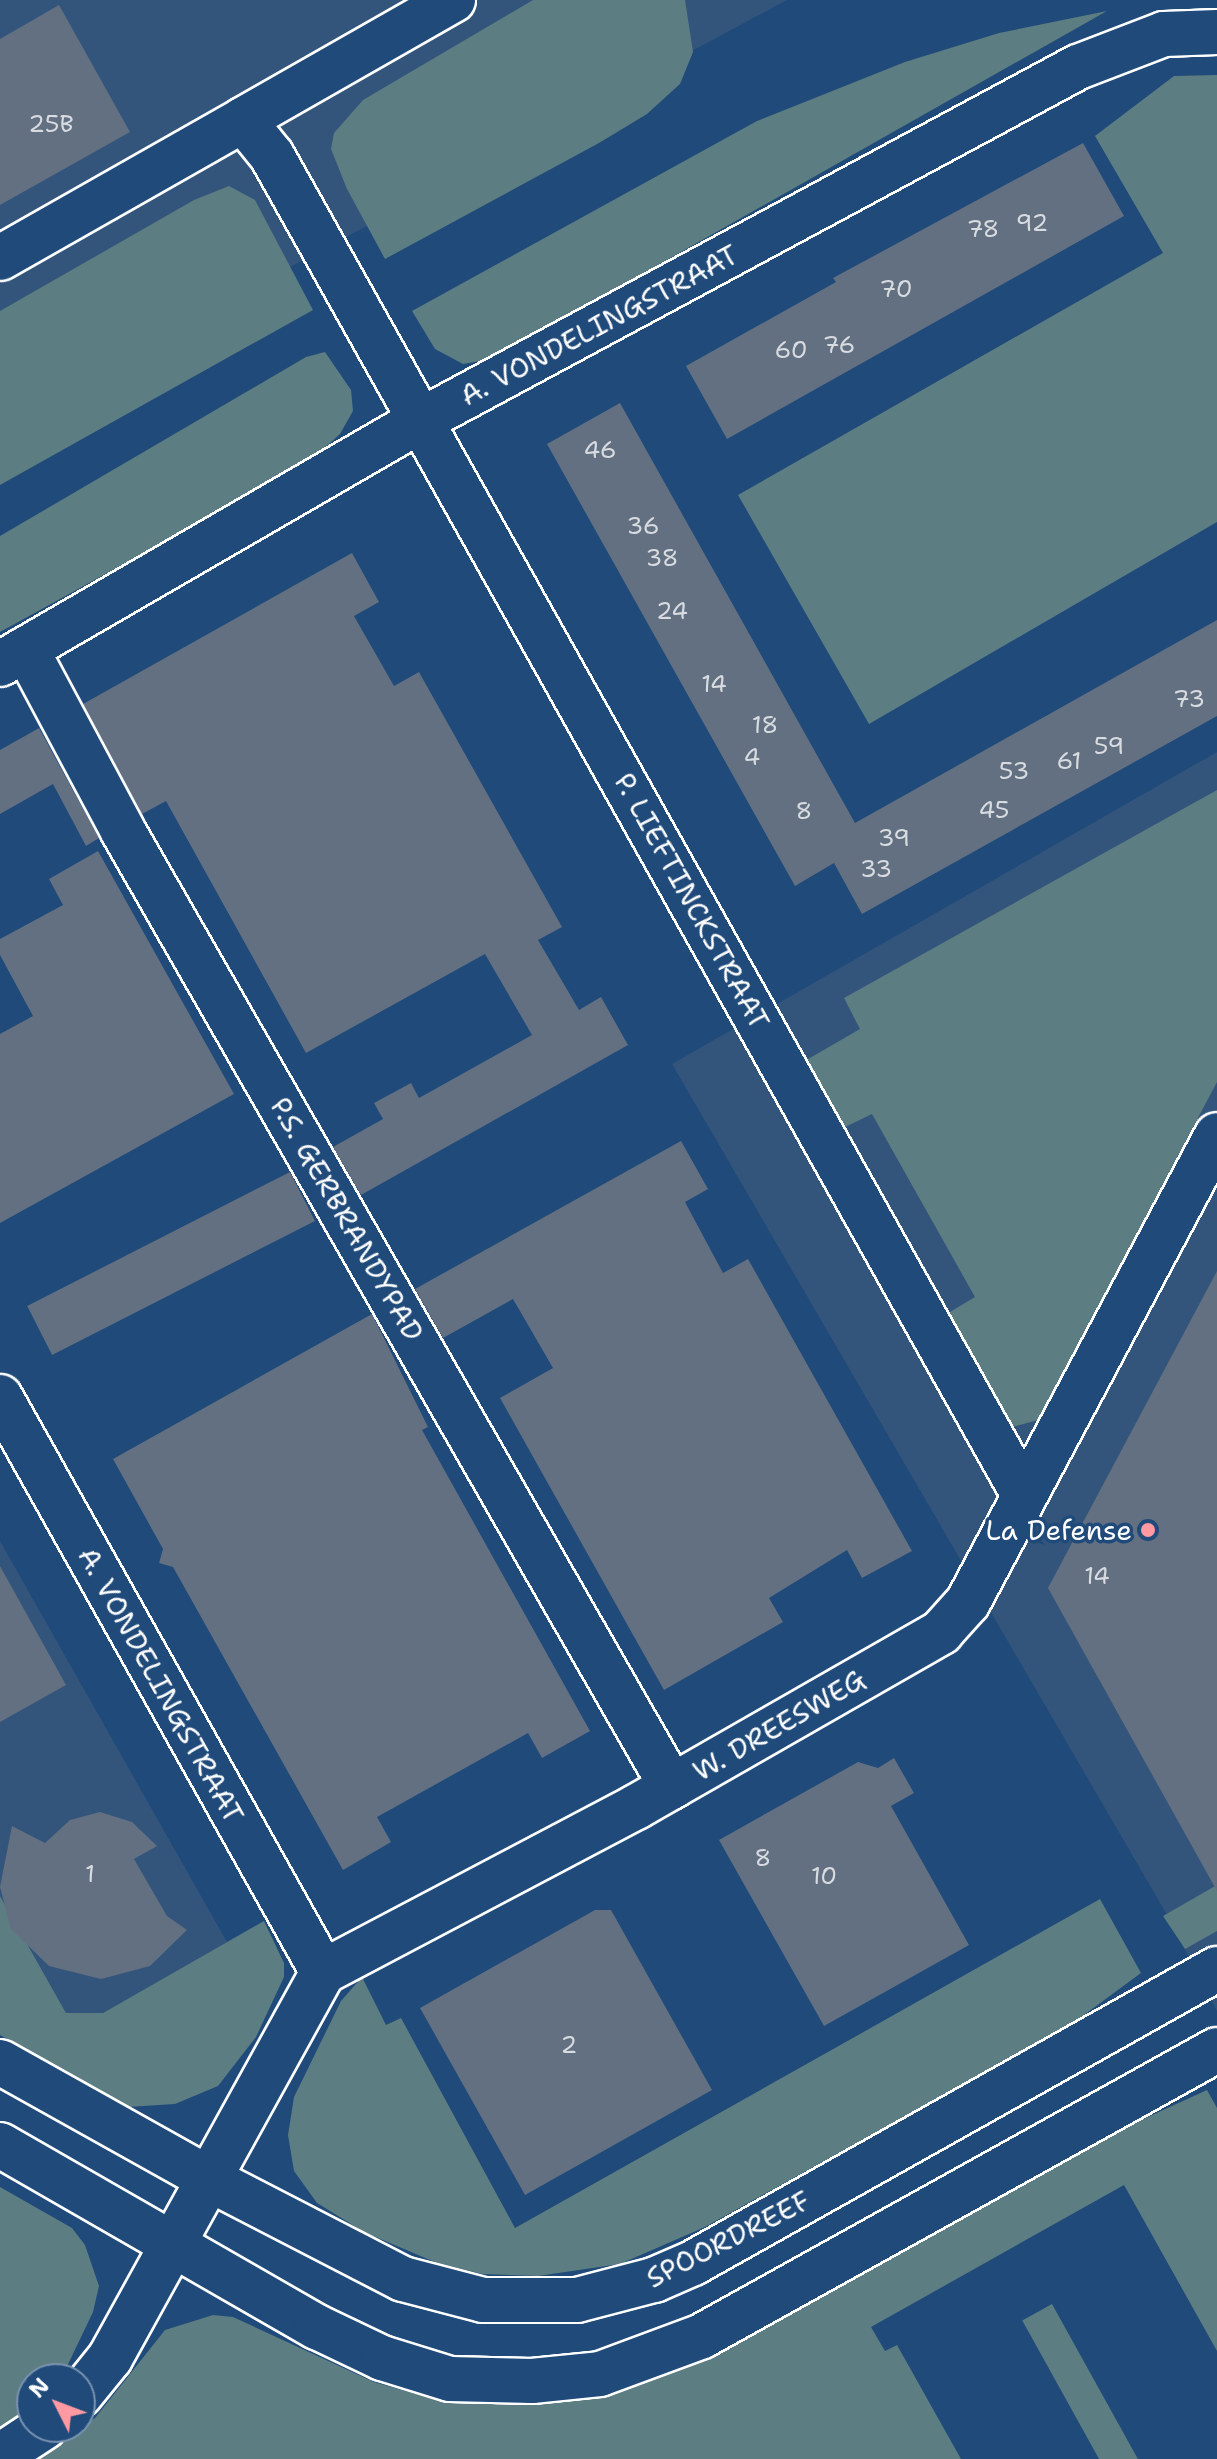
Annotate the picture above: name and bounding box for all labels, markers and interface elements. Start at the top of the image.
house number: 25B [28,111,74,139]
house number: 92 [1016,210,1048,238]
house number: 78 [967,216,999,244]
street label: A. VONDELINGSTRAAT [454,237,744,413]
house number: 70 [879,276,913,304]
house number: 76 [823,332,855,360]
house number: 60 [775,337,807,365]
house number: 46 [583,437,617,465]
house number: 36 [627,513,659,541]
house number: 38 [646,545,678,573]
house number: 24 [656,598,688,626]
house number: 14 [701,671,727,699]
house number: 73 [1173,686,1205,714]
house number: 18 [752,712,778,740]
house number: 59 [1094,733,1124,761]
house number: 4 [744,744,760,772]
house number: 61 [1057,748,1081,776]
house number: 53 [999,758,1029,786]
street label: P. LIEFTINCKSTRAAT [608,767,776,1035]
house number: 45 [979,797,1009,825]
house number: 8 [796,798,812,826]
house number: 39 [878,825,910,853]
house number: 33 [860,856,892,884]
street label: P.S. GERBRANDYPAD [264,1091,430,1347]
place label: La Defense [985,1513,1132,1547]
marker: La Defense [1139,1521,1157,1539]
street label: A. VONDELINGSTRAAT [71,1541,251,1829]
house number: 14 [1084,1563,1110,1591]
street label: W. DREESWEG [687,1662,871,1788]
house number: 8 [755,1845,771,1873]
house number: 1 [85,1861,95,1889]
house number: 10 [811,1863,837,1891]
house number: 2 [561,2032,577,2060]
street label: SPOORDREEF [640,2183,816,2295]
north arrow [16,2363,96,2443]
text: N [23,2372,56,2404]

